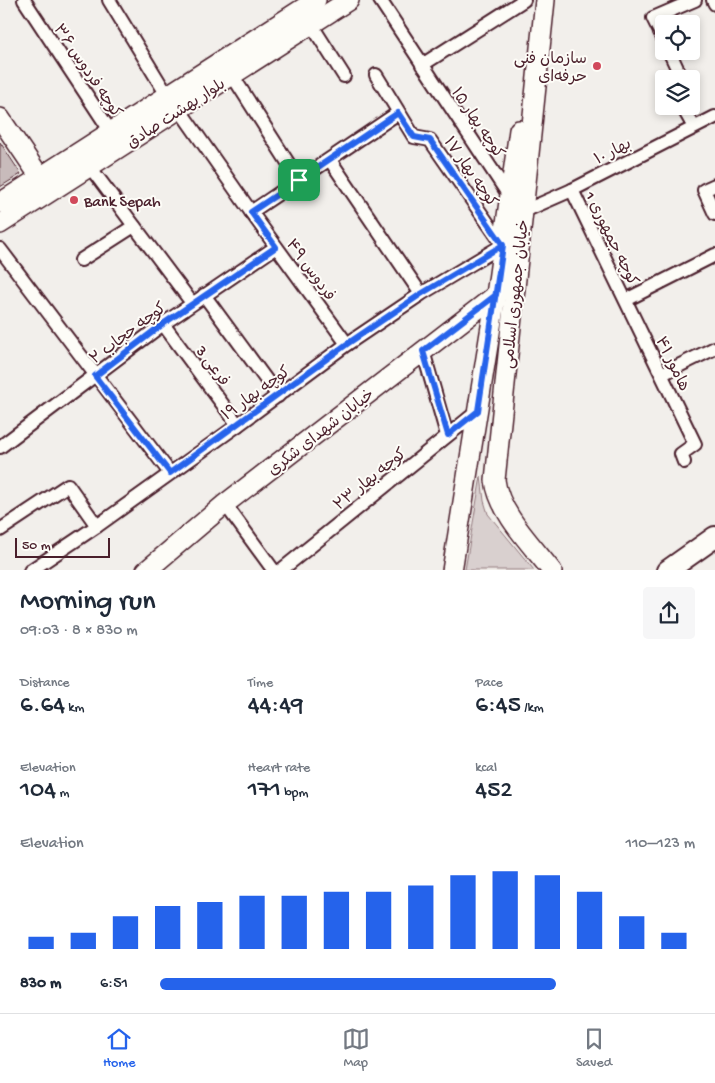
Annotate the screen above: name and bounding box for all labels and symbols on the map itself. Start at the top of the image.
street label: کوچه فردوس ۳۶ [48,22,124,123]
place label: سازمان فنی حرفه‌ای [514,51,587,88]
marker: سازمان فنی حرفه‌ای [591,60,603,72]
street label: بلوار بهشت صادق [124,76,230,154]
street label: کوچه بهار ۱۵ [445,85,507,163]
street label: کوچه بهار ۱۷ [438,134,500,212]
street label: بهار ۱۰ [592,136,635,170]
pin [278,159,320,201]
street label: کوچه جمهوری 1 [578,188,641,290]
marker: Bank Sepah [68,194,80,206]
place label: Bank Sepah [83,194,161,213]
street label: خیابان جمهوری اسلامی [500,219,535,370]
street label: فردوس ۴۹ [280,236,338,306]
street label: کوچه حجاب ۲ [87,300,171,370]
street label: هامور ۴۱ [650,334,692,395]
street label: فرعی 3 [190,342,232,391]
street label: کوچه بهار ۱۹ [219,363,295,426]
street label: خیابان شهدای شکری [265,386,379,481]
street label: کوچه بهار ۲۳ [331,445,412,516]
scale bar [15,536,110,559]

